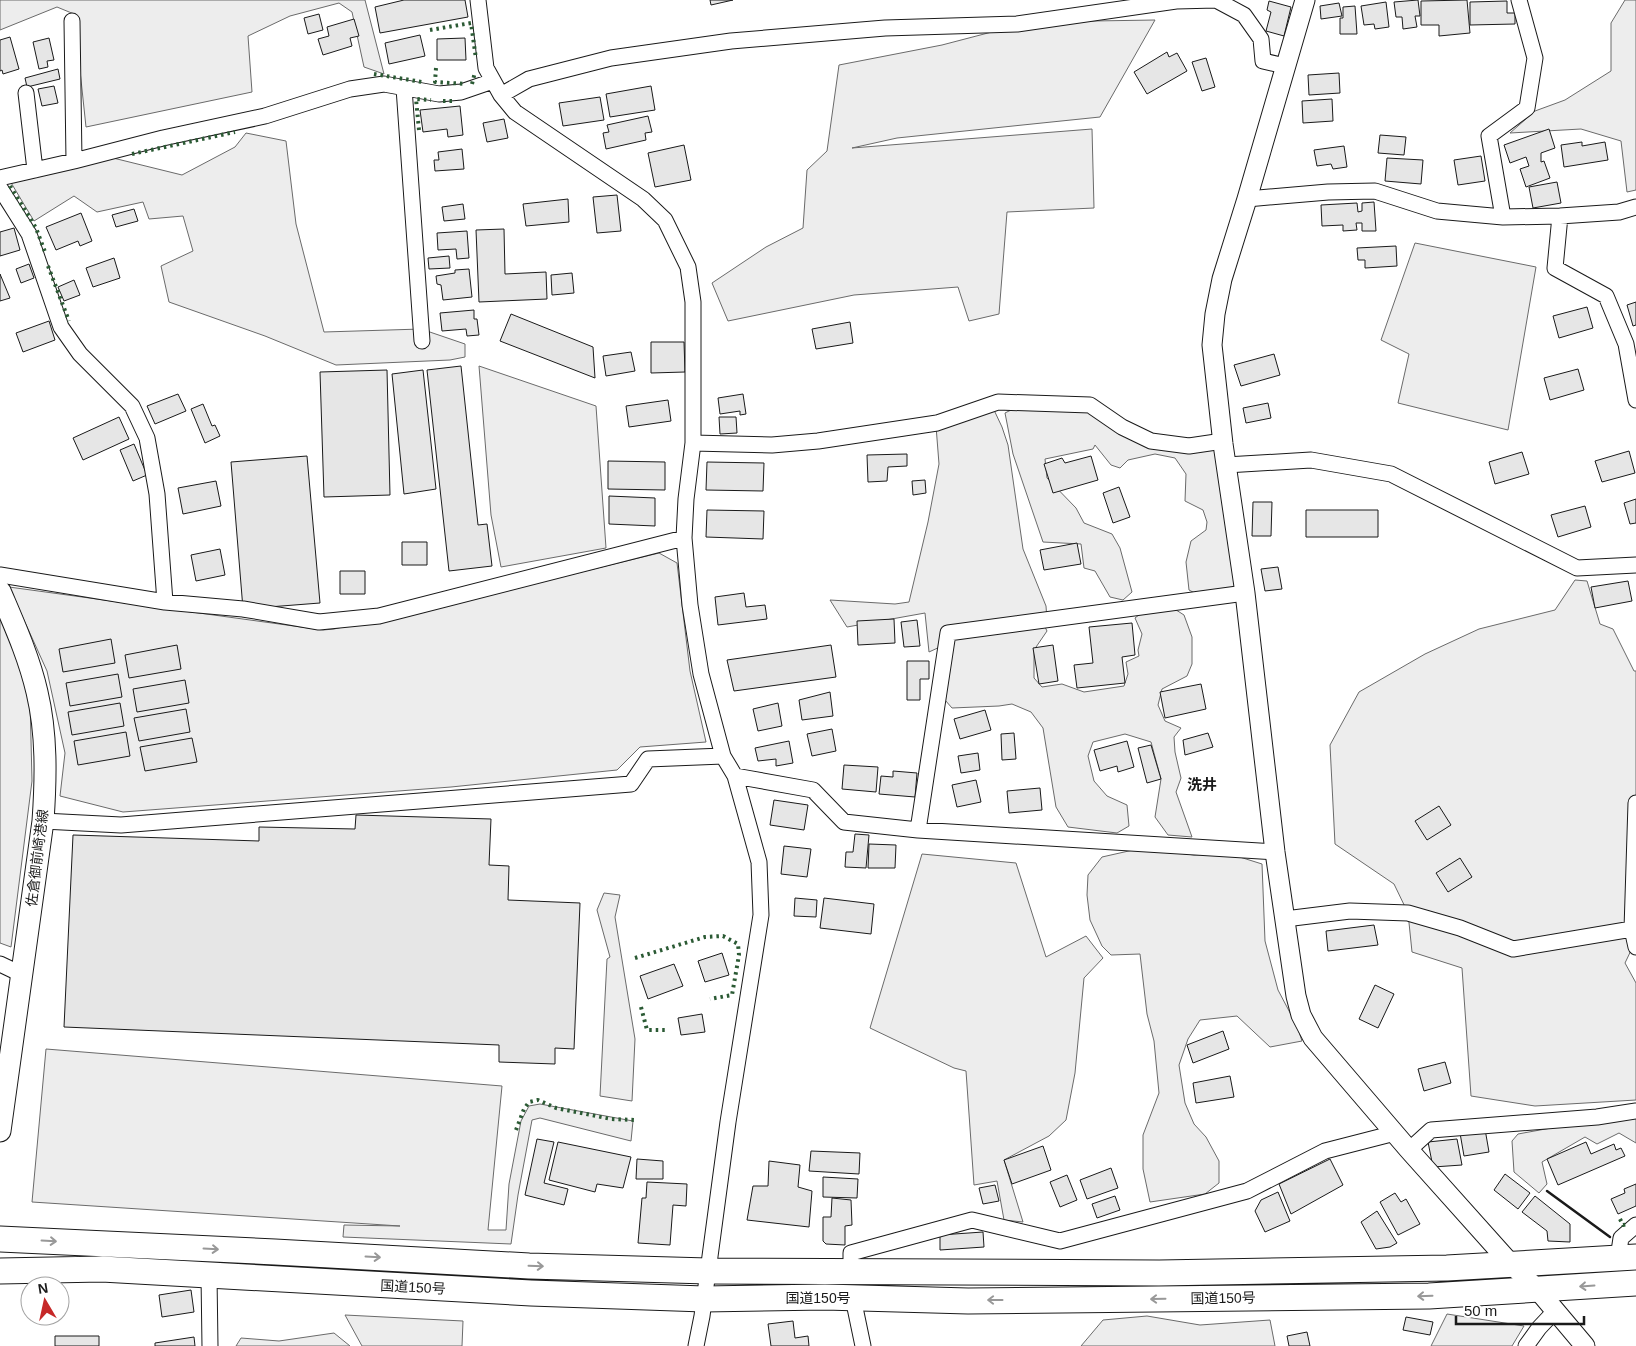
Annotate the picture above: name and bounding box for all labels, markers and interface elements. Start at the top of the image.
district label: 洗井 [1187,776,1217,793]
street label: 佐倉御前崎港線 [23,808,51,908]
one-way arrow [40,1237,56,1246]
one-way arrow [203,1244,219,1253]
one-way arrow [365,1253,381,1262]
one-way arrow [527,1261,543,1271]
north arrow [20,1276,70,1326]
street label: 国道150号 [380,1277,446,1297]
text: N [37,1279,49,1297]
one-way arrow [1580,1281,1596,1291]
street label: 国道150号 [1190,1289,1256,1307]
street label: 国道150号 [785,1290,851,1306]
one-way arrow [1417,1291,1433,1300]
one-way arrow [1150,1294,1166,1304]
scale bar [1456,1294,1584,1326]
one-way arrow [987,1295,1004,1305]
text: 50 m [1464,1302,1497,1319]

